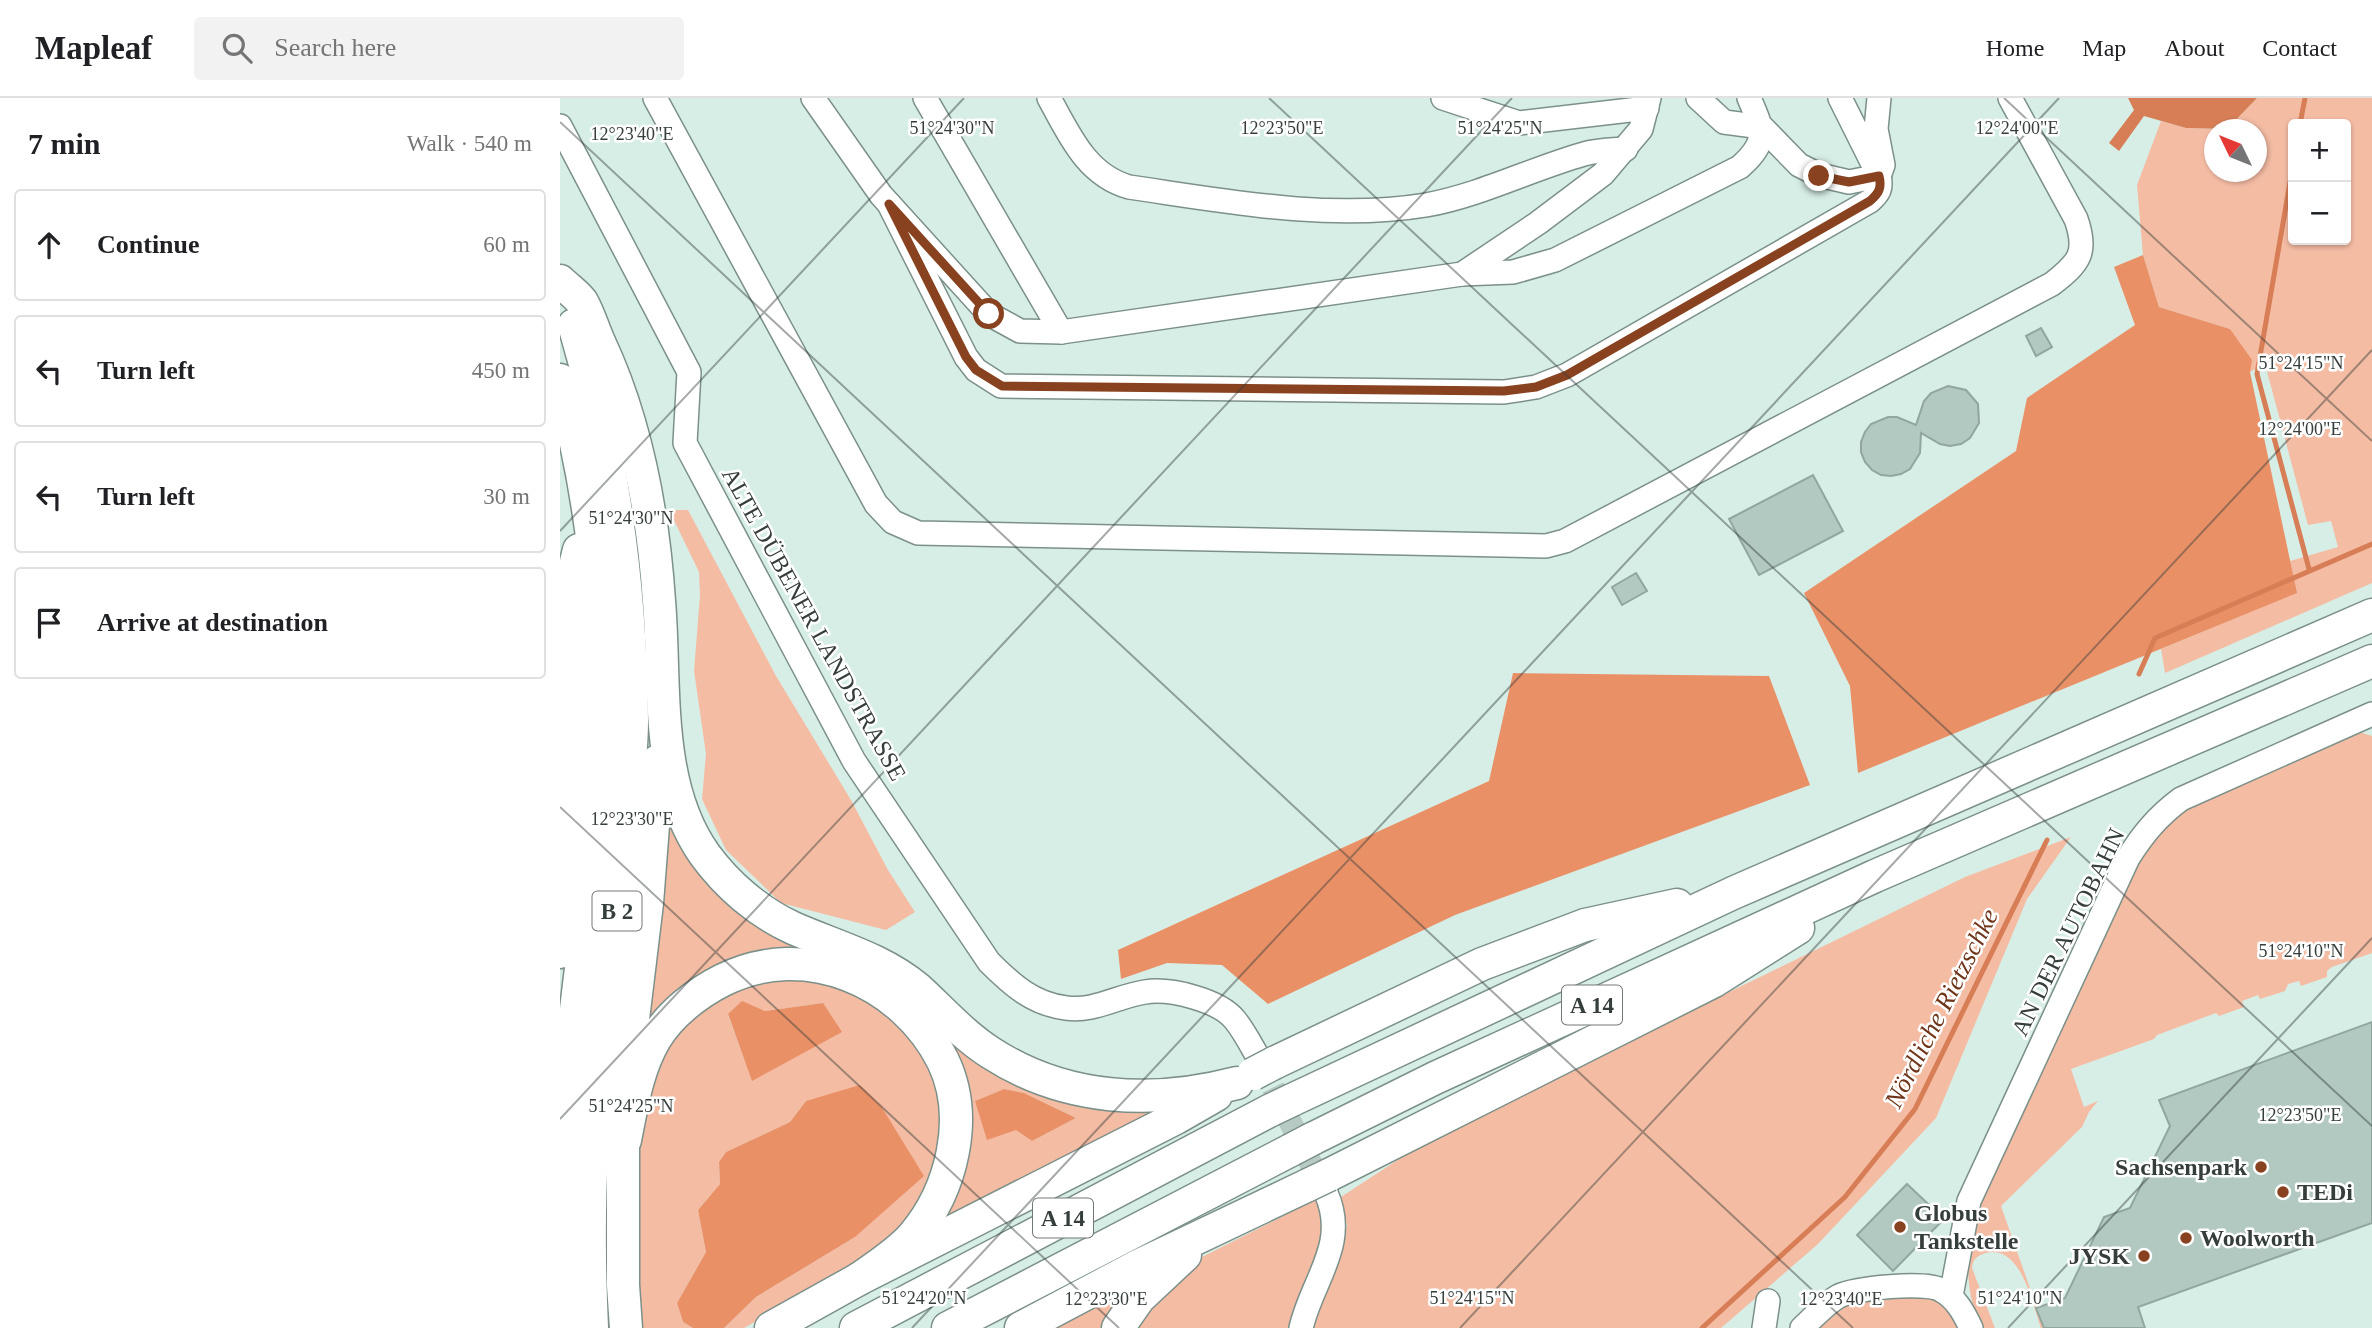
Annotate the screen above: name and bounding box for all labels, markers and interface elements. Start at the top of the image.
search box [194,17,684,80]
icon: search [218,29,256,67]
text: Mapleaf [35,30,152,66]
text: Search here [274,33,396,62]
text: Home [1986,35,2044,61]
text: Map [2082,35,2126,61]
text: About [2164,35,2224,61]
text: Contact [2262,35,2337,61]
text: 51°24'30"N [910,118,994,138]
text: 12°23'50"E [1241,118,1323,138]
text: 51°24'25"N [1458,118,1542,138]
text: 12°24'00"E [1976,118,2058,138]
north arrow [2204,119,2267,182]
map controls [2288,119,2351,245]
button: + [2288,119,2351,182]
text: 12°23'40"E [591,124,673,144]
text: 7 min [28,127,101,160]
text: Walk · 540 m [407,131,532,156]
route end [1803,160,1834,191]
button: − [2288,182,2351,245]
icon: ahead [30,226,68,264]
text: Continue [97,230,200,259]
text: 60 m [483,232,530,257]
route start [973,298,1004,329]
icon: left [30,352,68,390]
text: 51°24'15"N [2259,353,2343,373]
text: Turn left [97,356,195,385]
text: 450 m [472,358,530,383]
text: 12°24'00"E [2259,419,2341,439]
street label: ALTE DÜBENER LANDSTRASSE [717,463,911,785]
icon: left [30,478,68,516]
text: Turn left [97,482,195,511]
text: 30 m [483,484,530,509]
text: 51°24'30"N [589,508,673,528]
icon: arrive [30,604,68,642]
text: Arrive at destination [97,608,328,637]
text: 12°23'30"E [591,809,673,829]
street label: AN DER AUTOBAHN [2006,824,2130,1040]
road number: B 2 [592,891,642,930]
water label: Nördliche Rietzschke [1878,904,2004,1113]
text: 51°24'10"N [2259,941,2343,961]
road number: A 14 [1562,986,1622,1024]
text: 51°24'25"N [589,1096,673,1116]
text: 12°23'50"E [2259,1105,2341,1125]
place label: Sachsenpark [2115,1154,2248,1180]
marker: Sachsenpark [2253,1159,2269,1175]
place label: TEDi [2297,1179,2353,1205]
marker: TEDi [2275,1184,2291,1200]
road number: A 14 [1033,1198,1093,1238]
place label: Globus Tankstelle [1914,1200,2019,1254]
marker: Globus Tankstelle [1892,1219,1908,1235]
place label: Woolworth [2200,1225,2315,1251]
marker: Woolworth [2178,1230,2194,1246]
place label: JYSK [2069,1243,2130,1269]
marker: JYSK [2136,1248,2152,1264]
text: 51°24'20"N [882,1288,966,1308]
text: 51°24'15"N [1430,1288,1514,1308]
text: 51°24'10"N [1978,1288,2062,1308]
text: 12°23'30"E [1065,1289,1147,1309]
text: 12°23'40"E [1800,1289,1882,1309]

